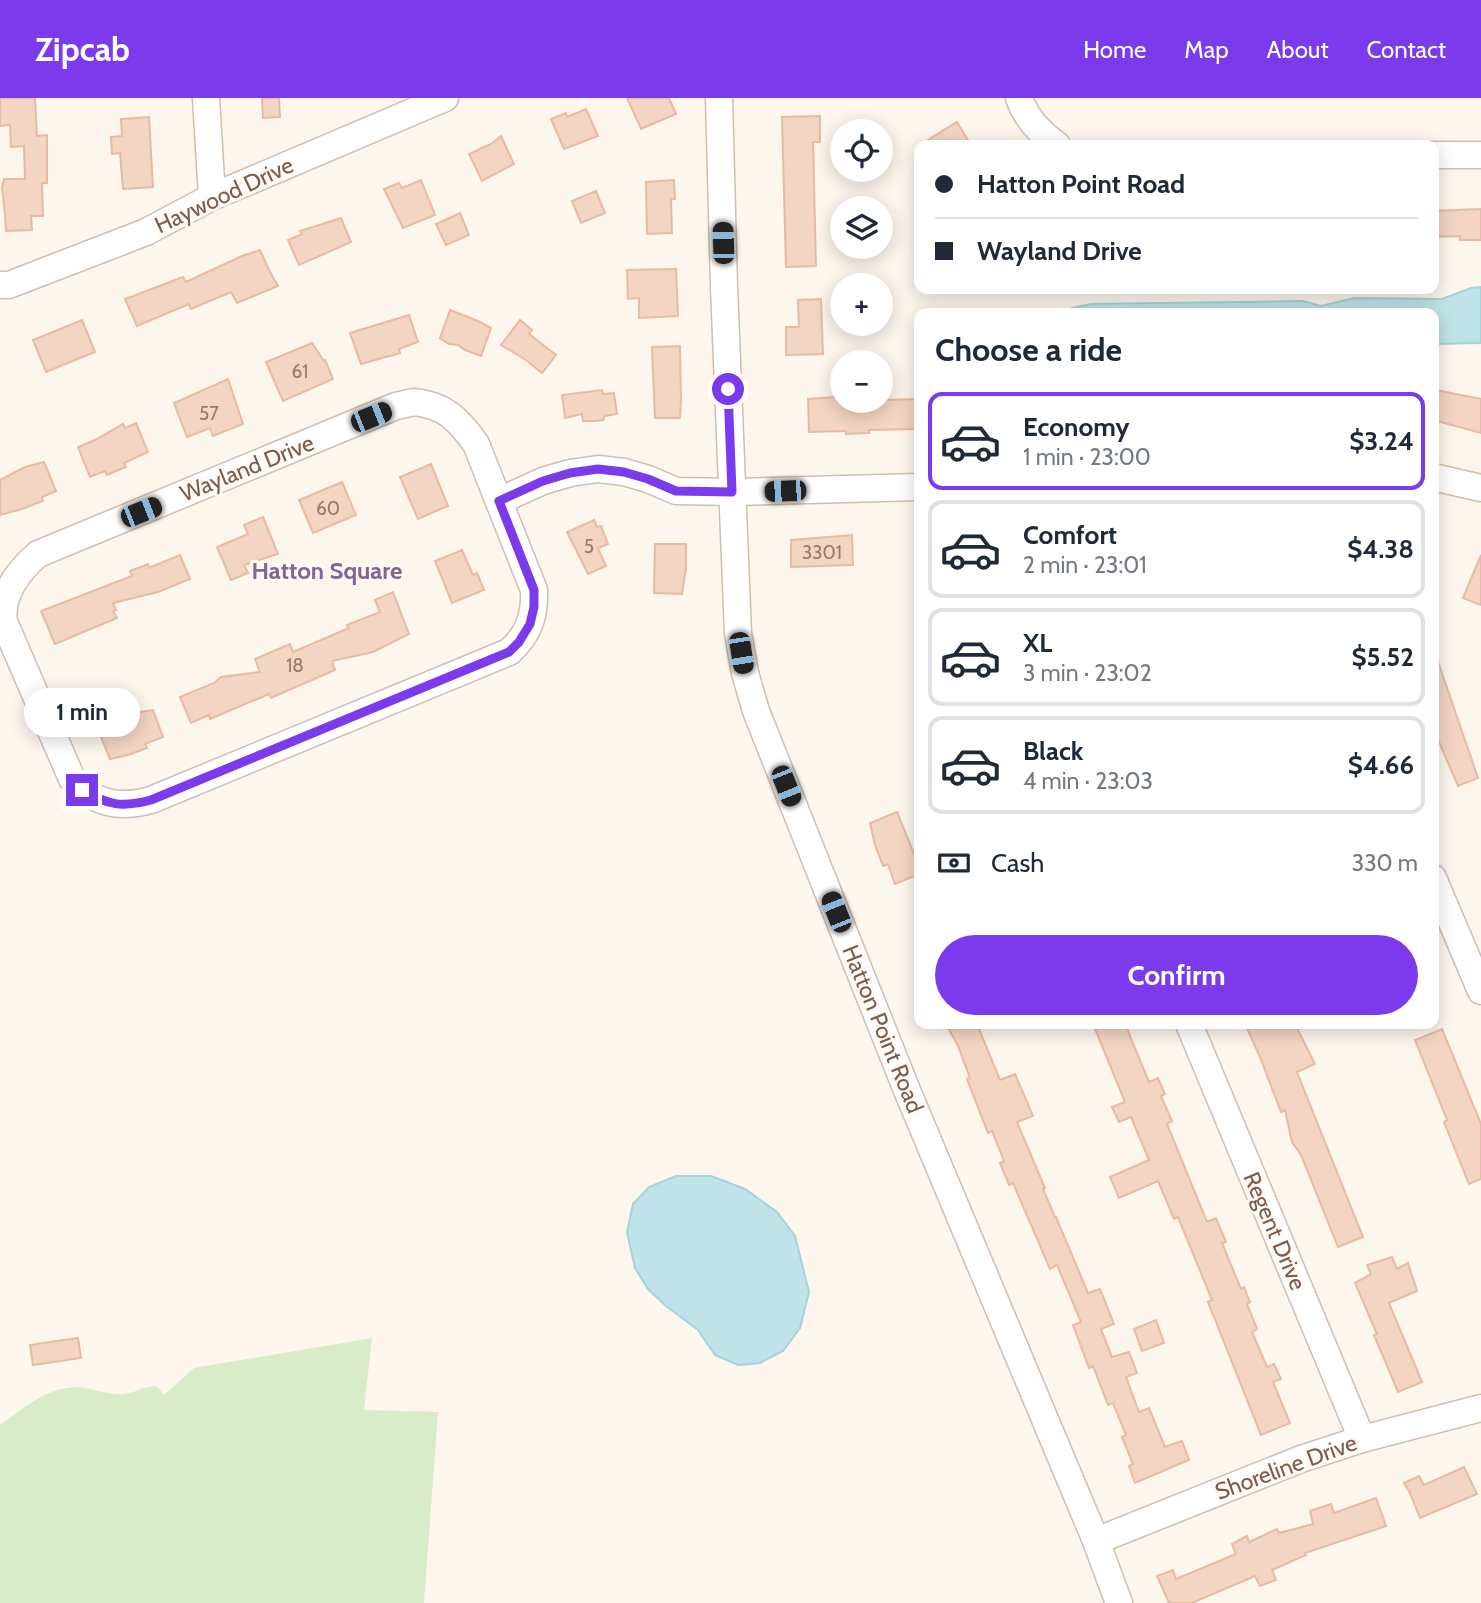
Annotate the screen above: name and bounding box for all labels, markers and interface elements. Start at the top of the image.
text: Zipcab [35,29,130,69]
text: Home [1083,35,1146,64]
text: Map [1184,35,1229,64]
text: About [1267,35,1329,64]
text: Contact [1367,35,1446,64]
map controls [830,119,893,413]
button: locate [830,119,893,182]
street label: Haywood Drive [150,151,298,239]
text: Hatton Point Road [977,168,1185,200]
button: layers [830,196,893,259]
car [712,222,735,264]
text: Wayland Drive [977,235,1142,267]
button: + [830,273,893,336]
text: Choose a ride [935,330,1122,369]
button: − [830,350,893,413]
house number: 61 [292,360,308,383]
route start [712,373,744,405]
car [348,399,395,435]
house number: 57 [199,402,219,425]
icon: car [939,410,1002,473]
text: Economy [1023,411,1129,443]
text: $3.24 [1349,425,1414,457]
street label: Wayland Drive [176,428,318,508]
text: 1 min · 23:00 [1023,443,1151,471]
car [764,480,807,502]
car [118,494,165,530]
house number: 60 [316,497,340,520]
icon: car [939,518,1002,581]
text: Comfort [1023,519,1117,551]
text: $4.38 [1347,533,1414,565]
house number: 5 [584,535,594,558]
house number: 3301 [802,541,842,564]
text: 2 min · 23:01 [1023,551,1147,579]
district label: Hatton Square [252,556,402,585]
icon: car [939,626,1002,689]
text: XL [1023,627,1052,659]
car [728,631,755,675]
text: $5.52 [1351,641,1414,673]
house number: 18 [286,654,304,677]
text: 3 min · 23:02 [1023,659,1152,687]
callout: 1 min [24,688,140,738]
text: 1 min [56,698,108,726]
icon: car [939,734,1002,797]
text: Black [1023,735,1083,767]
text: $4.66 [1348,749,1414,781]
car [769,763,804,809]
text: 4 min · 23:03 [1023,767,1153,795]
route end [66,774,98,806]
icon: cash [935,844,973,882]
text: Cash [991,847,1044,879]
text: 330 m [1352,849,1418,877]
car [819,889,854,935]
button: Confirm [935,935,1418,1015]
street label: Hatton Point Road [837,941,929,1117]
street label: Regent Drive [1238,1168,1313,1294]
street label: Shoreline Drive [1211,1428,1361,1506]

